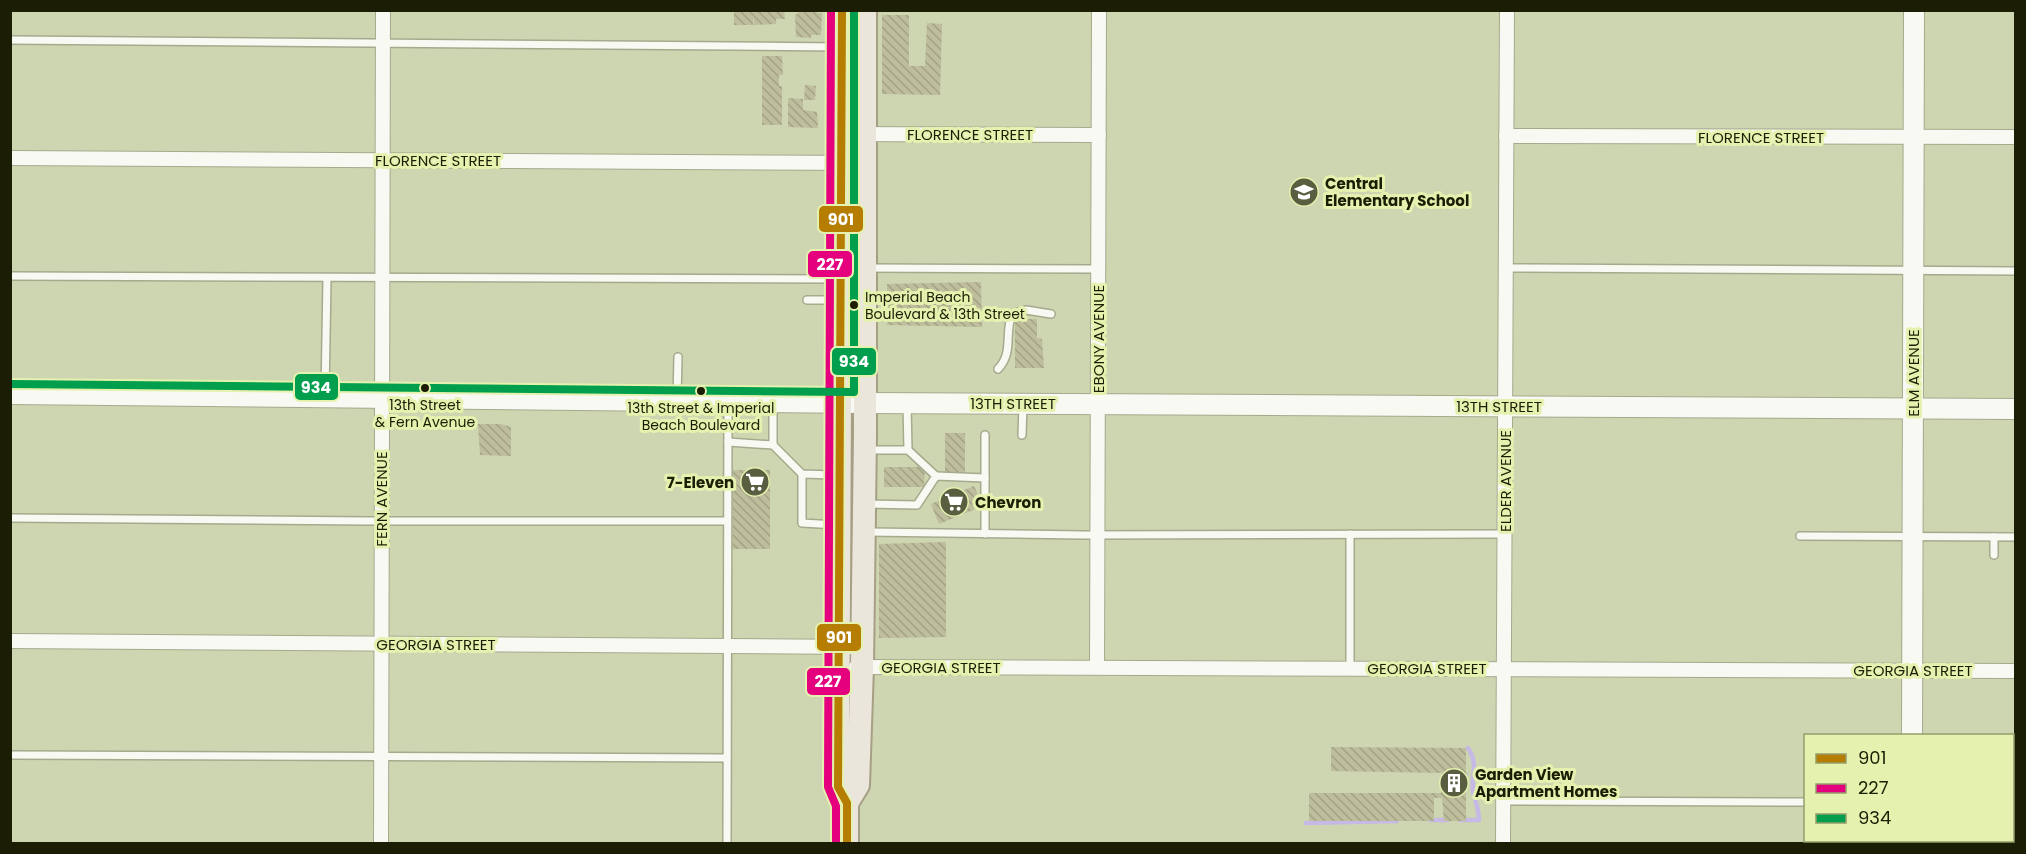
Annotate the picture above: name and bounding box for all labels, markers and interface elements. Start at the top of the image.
street label: FLORENCE STREET [907,124,1033,145]
street label: FLORENCE STREET [1698,127,1824,148]
street label: FLORENCE STREET [375,150,501,171]
place label: Central Elementary School [1325,173,1469,211]
school or university icon: Central Elementary School [1288,176,1320,208]
line badge: 901 [818,205,864,233]
text: 901 [828,208,854,231]
line badge: 227 [807,250,853,278]
text: 227 [817,253,844,276]
street label: EBONY AVENUE [1088,285,1109,393]
place label: Imperial Beach Boulevard & 13th Street [865,287,1025,324]
marker: Imperial Beach Boulevard & 13th Street [848,299,860,311]
street label: ELM AVENUE [1903,329,1924,417]
line badge: 934 [831,347,877,376]
text: 934 [839,350,869,373]
line badge: 934 [294,373,339,401]
text: 934 [301,376,331,399]
marker: 13th Street & Fern Avenue [419,382,431,394]
marker: 13th Street & Imperial Beach Boulevard [695,385,707,397]
street label: 13TH STREET [970,393,1056,414]
place label: 13th Street & Fern Avenue [375,395,475,432]
street label: 13TH STREET [1456,396,1542,417]
place label: 13th Street & Imperial Beach Boulevard [628,398,774,435]
street label: ELDER AVENUE [1495,430,1516,532]
street label: FERN AVENUE [371,451,392,547]
supermarket icon: 7-Eleven [739,466,771,498]
place label: 7-Eleven [667,472,734,493]
supermarket icon: Chevron [938,486,970,518]
place label: Chevron [975,492,1041,513]
line badge: 901 [816,623,862,652]
text: 901 [826,626,852,649]
street label: GEORGIA STREET [376,634,496,655]
street label: GEORGIA STREET [881,657,1001,678]
street label: GEORGIA STREET [1367,658,1487,679]
street label: GEORGIA STREET [1853,660,1973,681]
line badge: 227 [806,667,851,696]
text: 227 [815,670,842,693]
legend [1804,734,2014,842]
text: 901 [1858,745,1886,770]
place label: Garden View Apartment Homes [1475,764,1617,802]
building icon: Garden View Apartment Homes [1438,767,1470,799]
text: 227 [1858,775,1889,800]
text: 934 [1858,805,1891,830]

